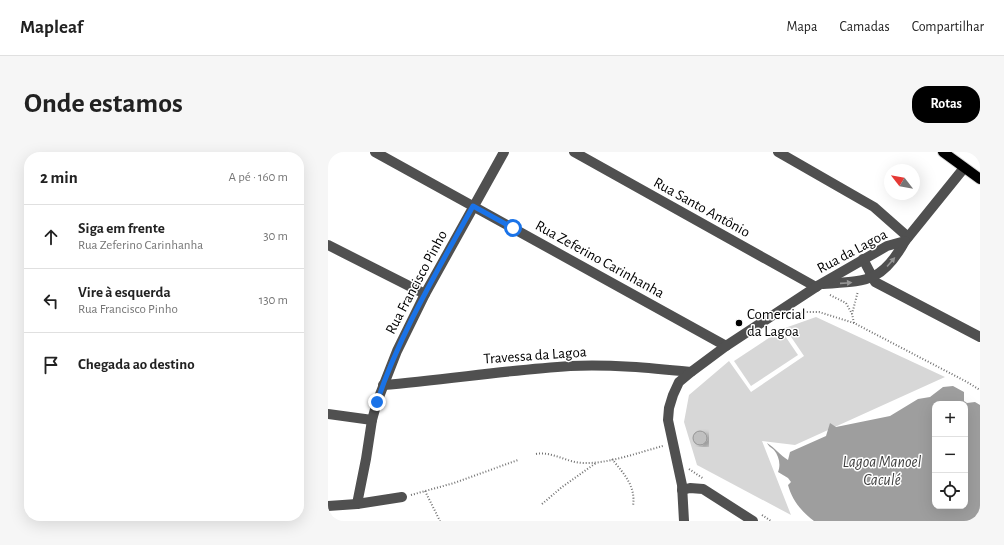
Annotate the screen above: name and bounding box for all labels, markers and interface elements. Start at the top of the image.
text: Mapleaf [20,18,83,37]
text: Mapa [787,20,817,34]
text: Camadas [839,20,890,34]
text: Compartilhar [912,20,984,34]
button: Rotas [912,86,980,123]
text: Onde estamos [24,90,183,118]
north arrow [884,164,920,200]
text: 2 min [40,169,78,186]
text: A pé · 160 m [228,171,288,184]
street label: Rua Santo Antônio [651,175,752,240]
street label: Rua Zeferino Carinhanha [533,218,667,301]
route start [504,219,522,237]
text: Siga em frente [78,221,165,236]
icon: ahead [40,226,62,248]
street label: Rua da Lagoa [815,227,890,276]
street label: Rua Francisco Pinho [383,228,450,337]
text: 30 m [263,230,288,243]
text: Rua Zeferino Carinhanha [78,239,203,252]
one-way arrow [886,257,895,266]
one-way arrow [840,279,852,286]
text: Vire à esquerda [78,285,171,300]
icon: left [40,290,62,312]
text: 130 m [259,294,288,307]
text: Rua Francisco Pinho [78,303,178,316]
place label: Comercial da Lagoa [747,307,806,339]
marker: Comercial da Lagoa [734,318,744,328]
street label: Travessa da Lagoa [483,344,587,367]
icon: arrive [40,354,62,376]
text: Chegada ao destino [78,357,195,372]
route end [368,393,386,411]
map controls [932,401,968,509]
button: + [932,401,968,437]
button: − [932,437,968,473]
water label: Lagoa Manoel Caculé [842,454,922,488]
button: locate [932,473,968,509]

